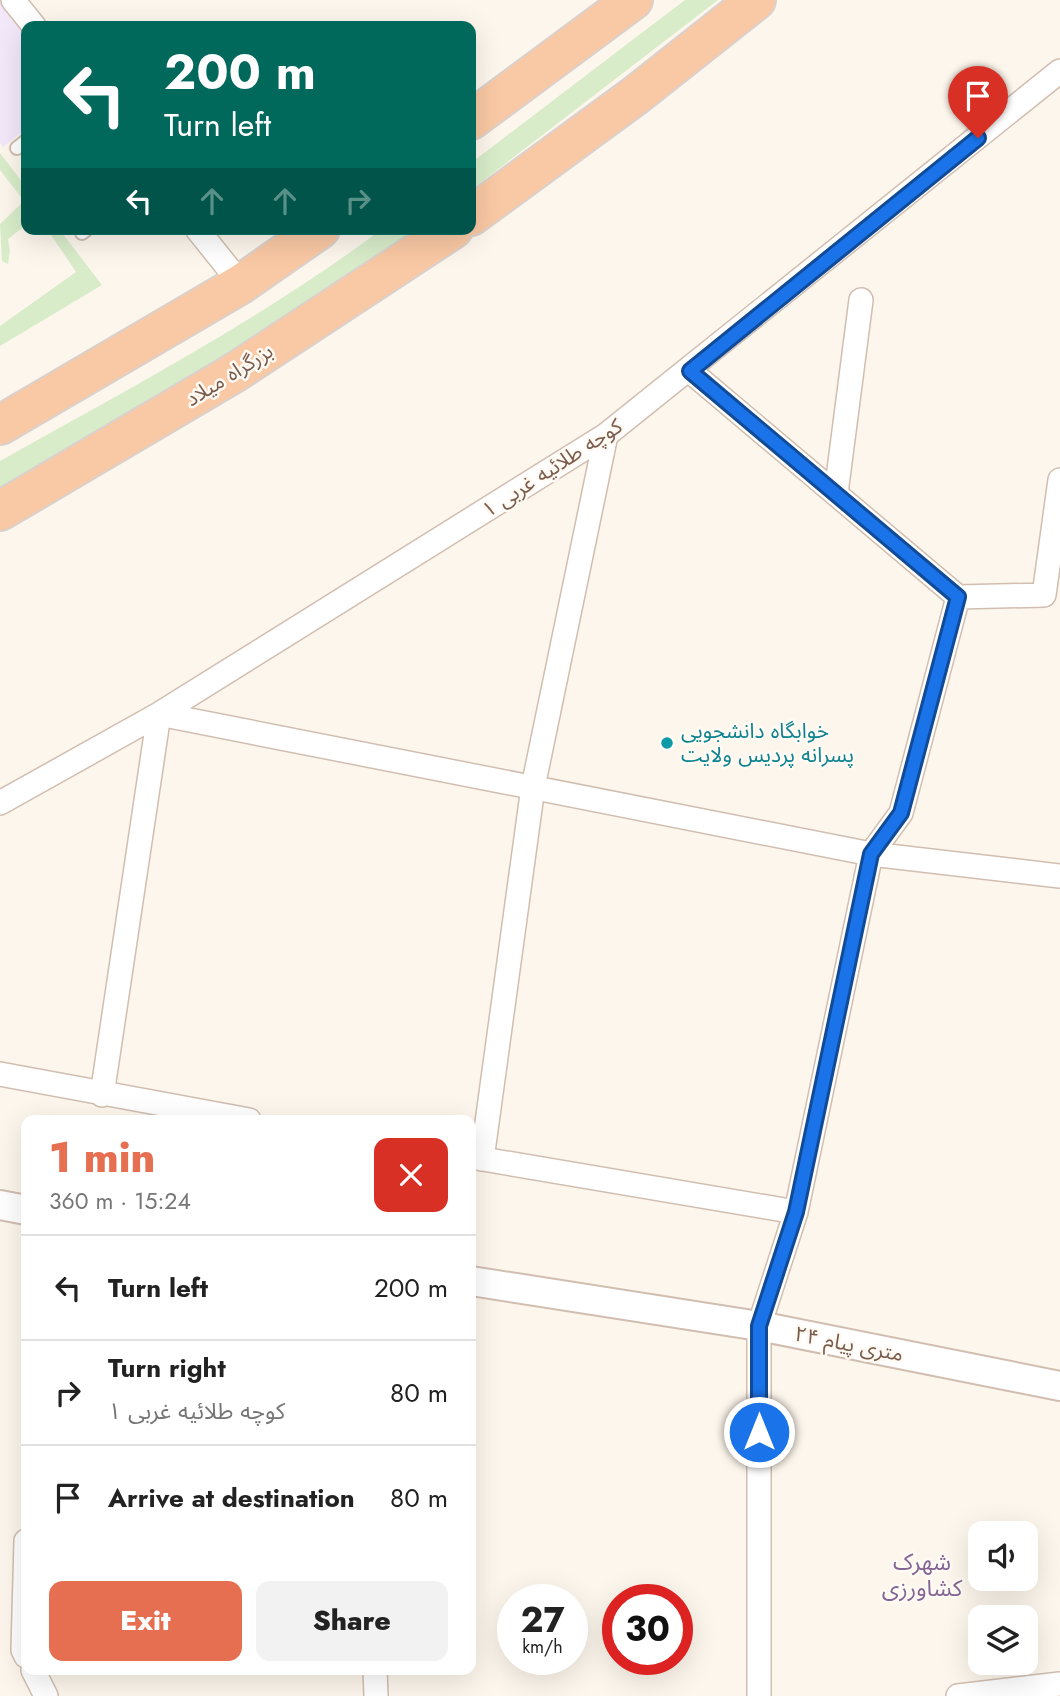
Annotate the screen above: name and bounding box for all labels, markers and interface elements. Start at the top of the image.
text: 200 m [164,37,316,107]
icon: left [49,49,140,140]
pin [948,66,1008,138]
icon: arrive [959,77,997,115]
text: Turn left [164,102,271,148]
icon: left [120,182,158,220]
icon: ahead [193,182,231,220]
icon: ahead [266,182,304,220]
icon: right [339,182,377,220]
street label: بزرگراه میلاد [179,336,279,414]
street label: کوچه طلائیه غربی ۱ [476,411,628,525]
place label: خوابگاه دانشجویی پسرانه پردیس ولایت [681,716,854,770]
marker: خوابگاه دانشجویی پسرانه پردیس ولایت [659,735,675,751]
text: 1 min [49,1127,155,1188]
button: close [374,1138,448,1212]
text: 360 m · 15:24 [49,1184,191,1218]
icon: left [49,1269,87,1307]
text: Turn left [108,1269,208,1307]
text: 200 m [374,1269,448,1307]
street label: ۲۴ متری پیام [792,1319,906,1370]
text: Turn right [108,1349,226,1387]
icon: right [49,1374,87,1412]
text: 80 m [390,1374,448,1412]
text: کوچه طلائیه غربی ۱ [108,1394,285,1428]
position arrow [722,1395,796,1469]
icon: arrive [49,1479,87,1517]
text: Arrive at destination [108,1479,355,1517]
text: 80 m [390,1479,448,1517]
map controls [968,1521,1038,1675]
button: sound [968,1521,1038,1591]
district label: شهرک کشاورزی [882,1545,963,1605]
button: Exit [49,1581,242,1661]
button: Share [256,1581,448,1661]
speed limit sign: 30 [602,1584,693,1675]
text: 27 [520,1595,565,1645]
button: layers [968,1605,1038,1675]
text: km/h [522,1634,563,1660]

